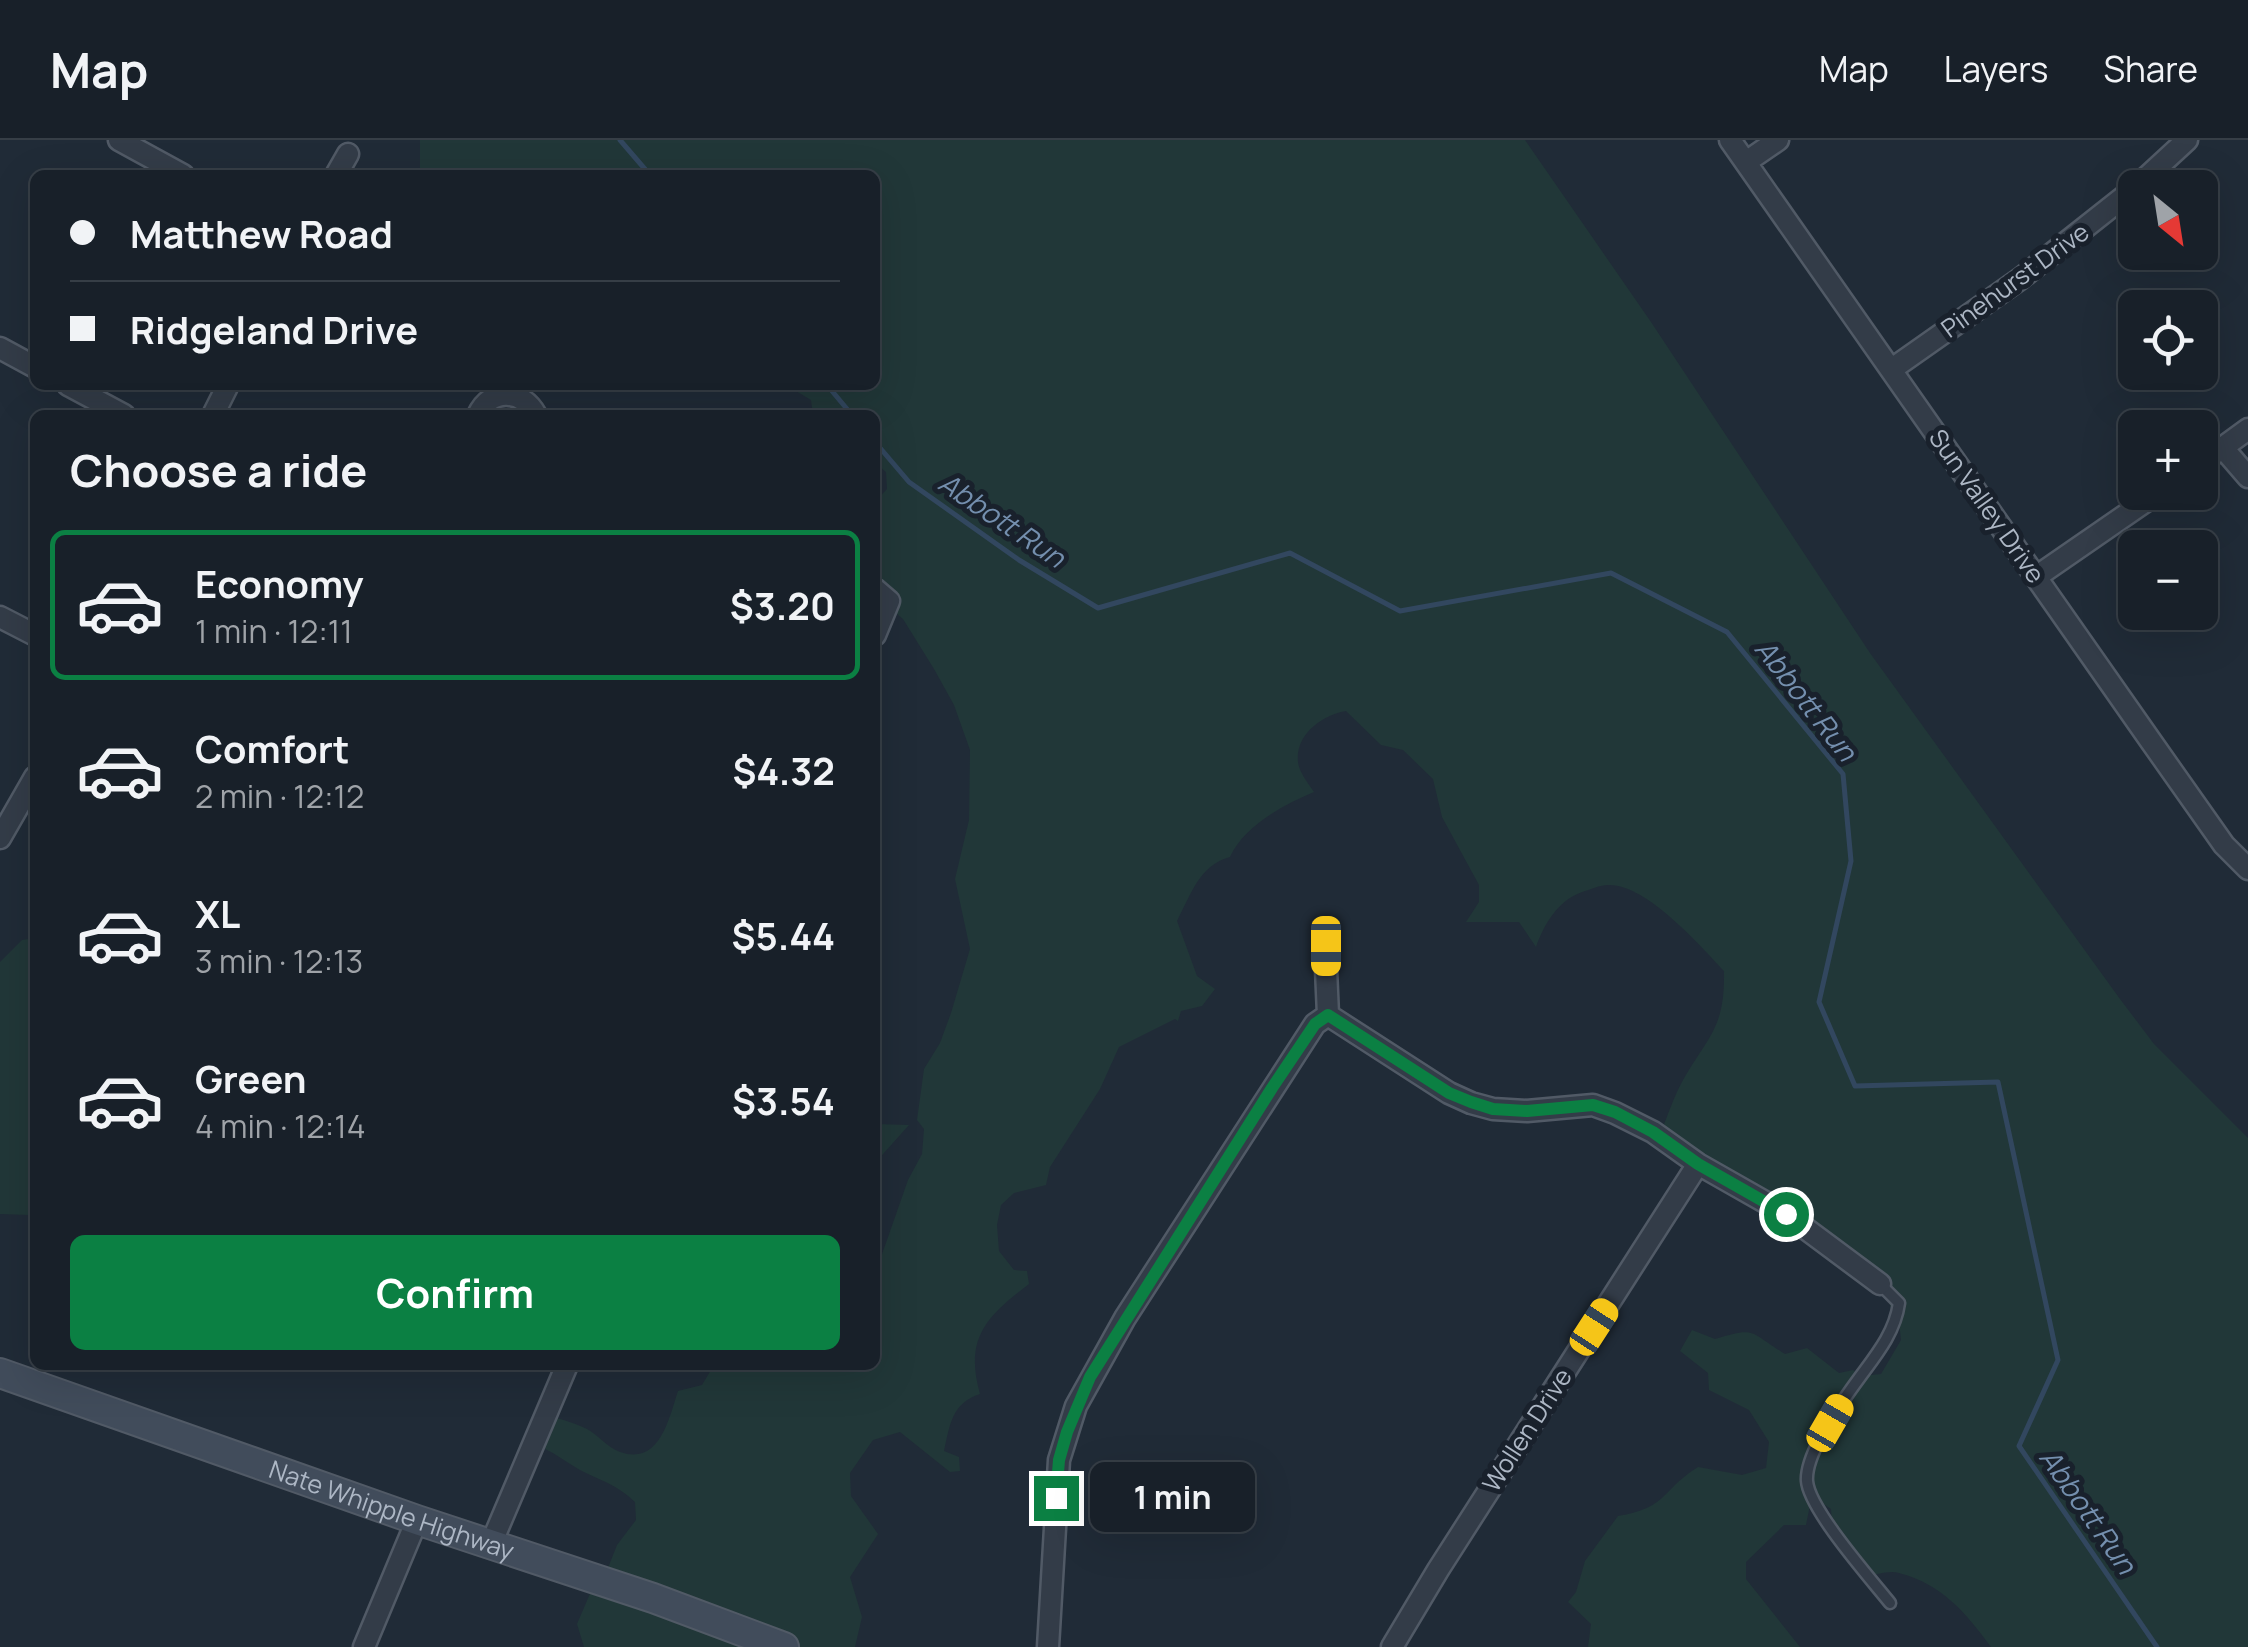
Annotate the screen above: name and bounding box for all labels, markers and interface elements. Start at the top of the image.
text: Map [50,37,148,102]
text: Map [1819,45,1889,93]
text: Layers [1944,45,2048,93]
text: Share [2103,45,2198,93]
north arrow [2118,170,2218,270]
map controls [2118,170,2218,630]
text: Matthew Road [130,207,393,259]
street label: Pinehurst Drive [1934,214,2096,345]
button: locate [2118,290,2218,390]
text: Ridgeland Drive [130,303,418,355]
button: + [2118,410,2218,510]
street label: Sun Valley Drive [1921,422,2054,590]
text: Choose a ride [70,439,367,501]
water label: Abbott Run [932,463,1074,576]
button: − [2118,530,2218,630]
text: Economy [195,557,364,609]
icon: car [75,560,165,650]
text: $3.20 [730,579,835,631]
text: 1 min · 12:11 [195,609,353,653]
water label: Abbott Run [1747,631,1867,769]
text: Comfort [195,722,349,774]
icon: car [75,725,165,815]
text: $4.32 [733,744,835,796]
text: 2 min · 12:12 [195,774,364,818]
text: XL [195,887,240,939]
icon: car [75,890,165,980]
text: $5.44 [732,909,835,961]
car [1311,916,1341,976]
text: 3 min · 12:13 [195,939,363,983]
text: Green [195,1052,307,1104]
icon: car [75,1055,165,1145]
text: $3.54 [732,1074,835,1126]
text: 4 min · 12:14 [195,1104,366,1148]
route start [1764,1192,1809,1237]
button: Confirm [70,1235,840,1350]
car [1565,1294,1623,1360]
street label: Wollen Drive [1474,1361,1580,1498]
car [1802,1390,1858,1456]
water label: Abbott Run [2032,1440,2147,1582]
street label: Nate Whipple Highway [265,1451,519,1568]
callout: 1 min [1091,1463,1256,1533]
text: 1 min [1133,1475,1212,1519]
route end [1034,1476,1079,1521]

